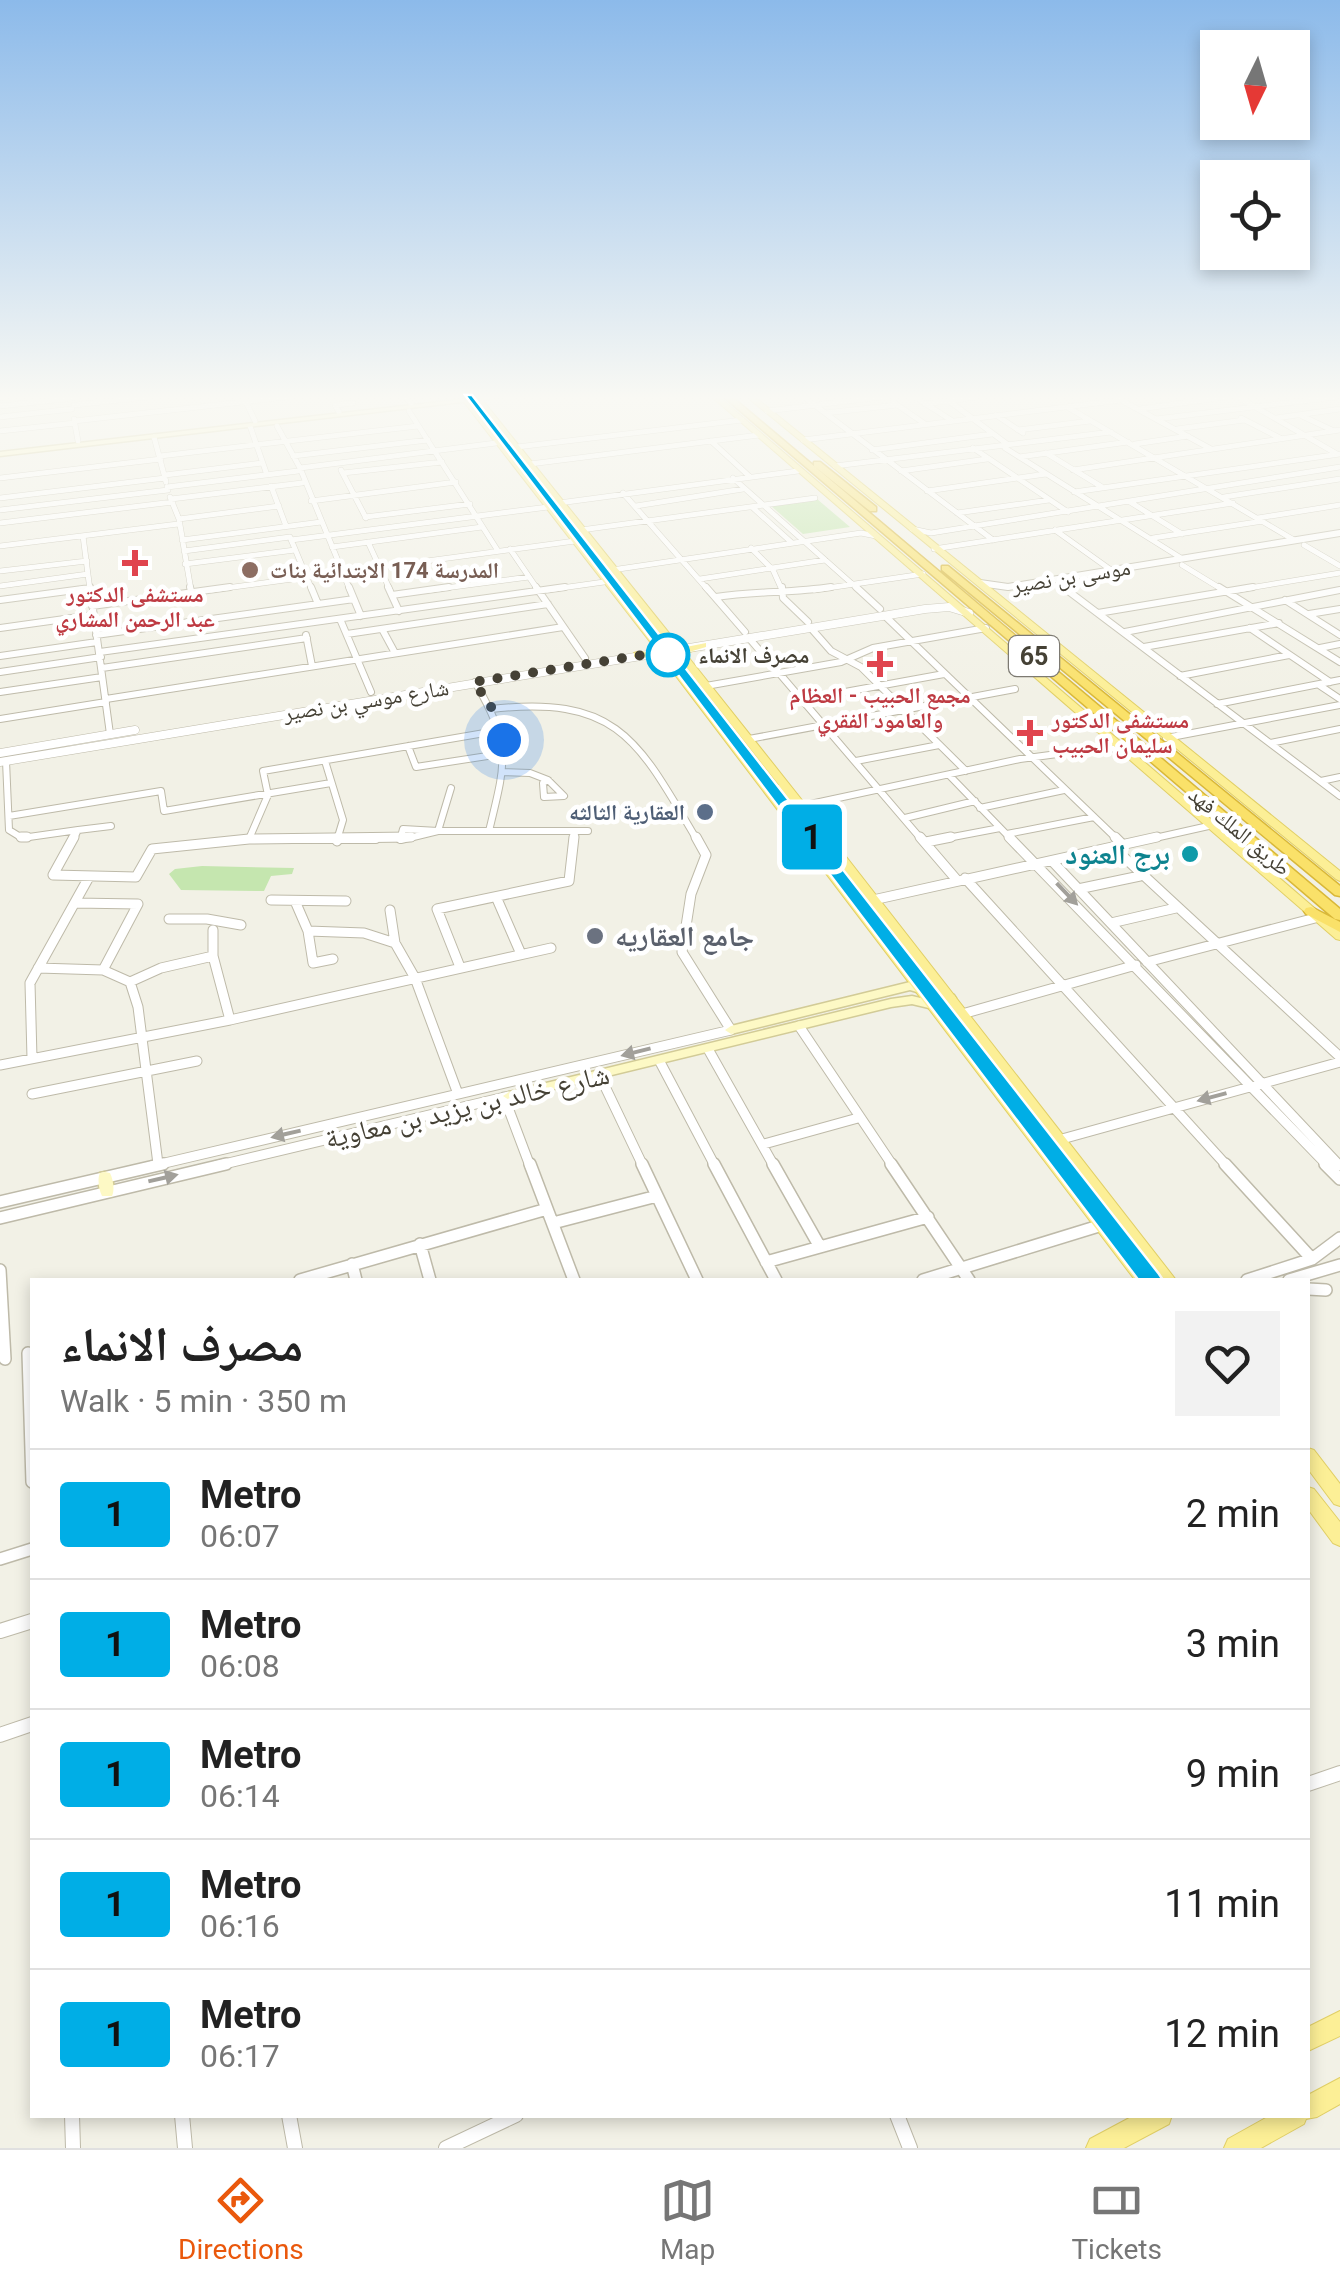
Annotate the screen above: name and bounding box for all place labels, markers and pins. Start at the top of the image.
marker: مستشفى الدكتور عبد الرحمن المشاري [122,550,148,576]
place label: المدرسة 174 الابتدائية بنات [270,558,499,584]
marker: المدرسة 174 الابتدائية بنات [239,559,261,581]
place label: مستشفى الدكتور عبد الرحمن المشاري [55,582,215,636]
marker: مصرف الانماء [647,634,689,676]
place label: مصرف الانماء [698,643,810,668]
marker: مجمع الحبيب - العظام والعامود الفقري [867,651,893,677]
place label: مجمع الحبيب - العظام والعامود الفقري [789,683,971,737]
place label: مستشفى الدكتور سليمان الحبيب [1051,708,1189,759]
marker: مستشفى الدكتور سليمان الحبيب [1017,720,1043,746]
place label: العقارية الثالثه [569,800,685,825]
marker: العقارية الثالثه [694,801,716,823]
place label: برج العنود [1065,838,1170,872]
marker: برج العنود [1179,843,1201,865]
place label: جامع العقاريه [615,920,754,955]
marker: جامع العقاريه [584,925,606,947]

